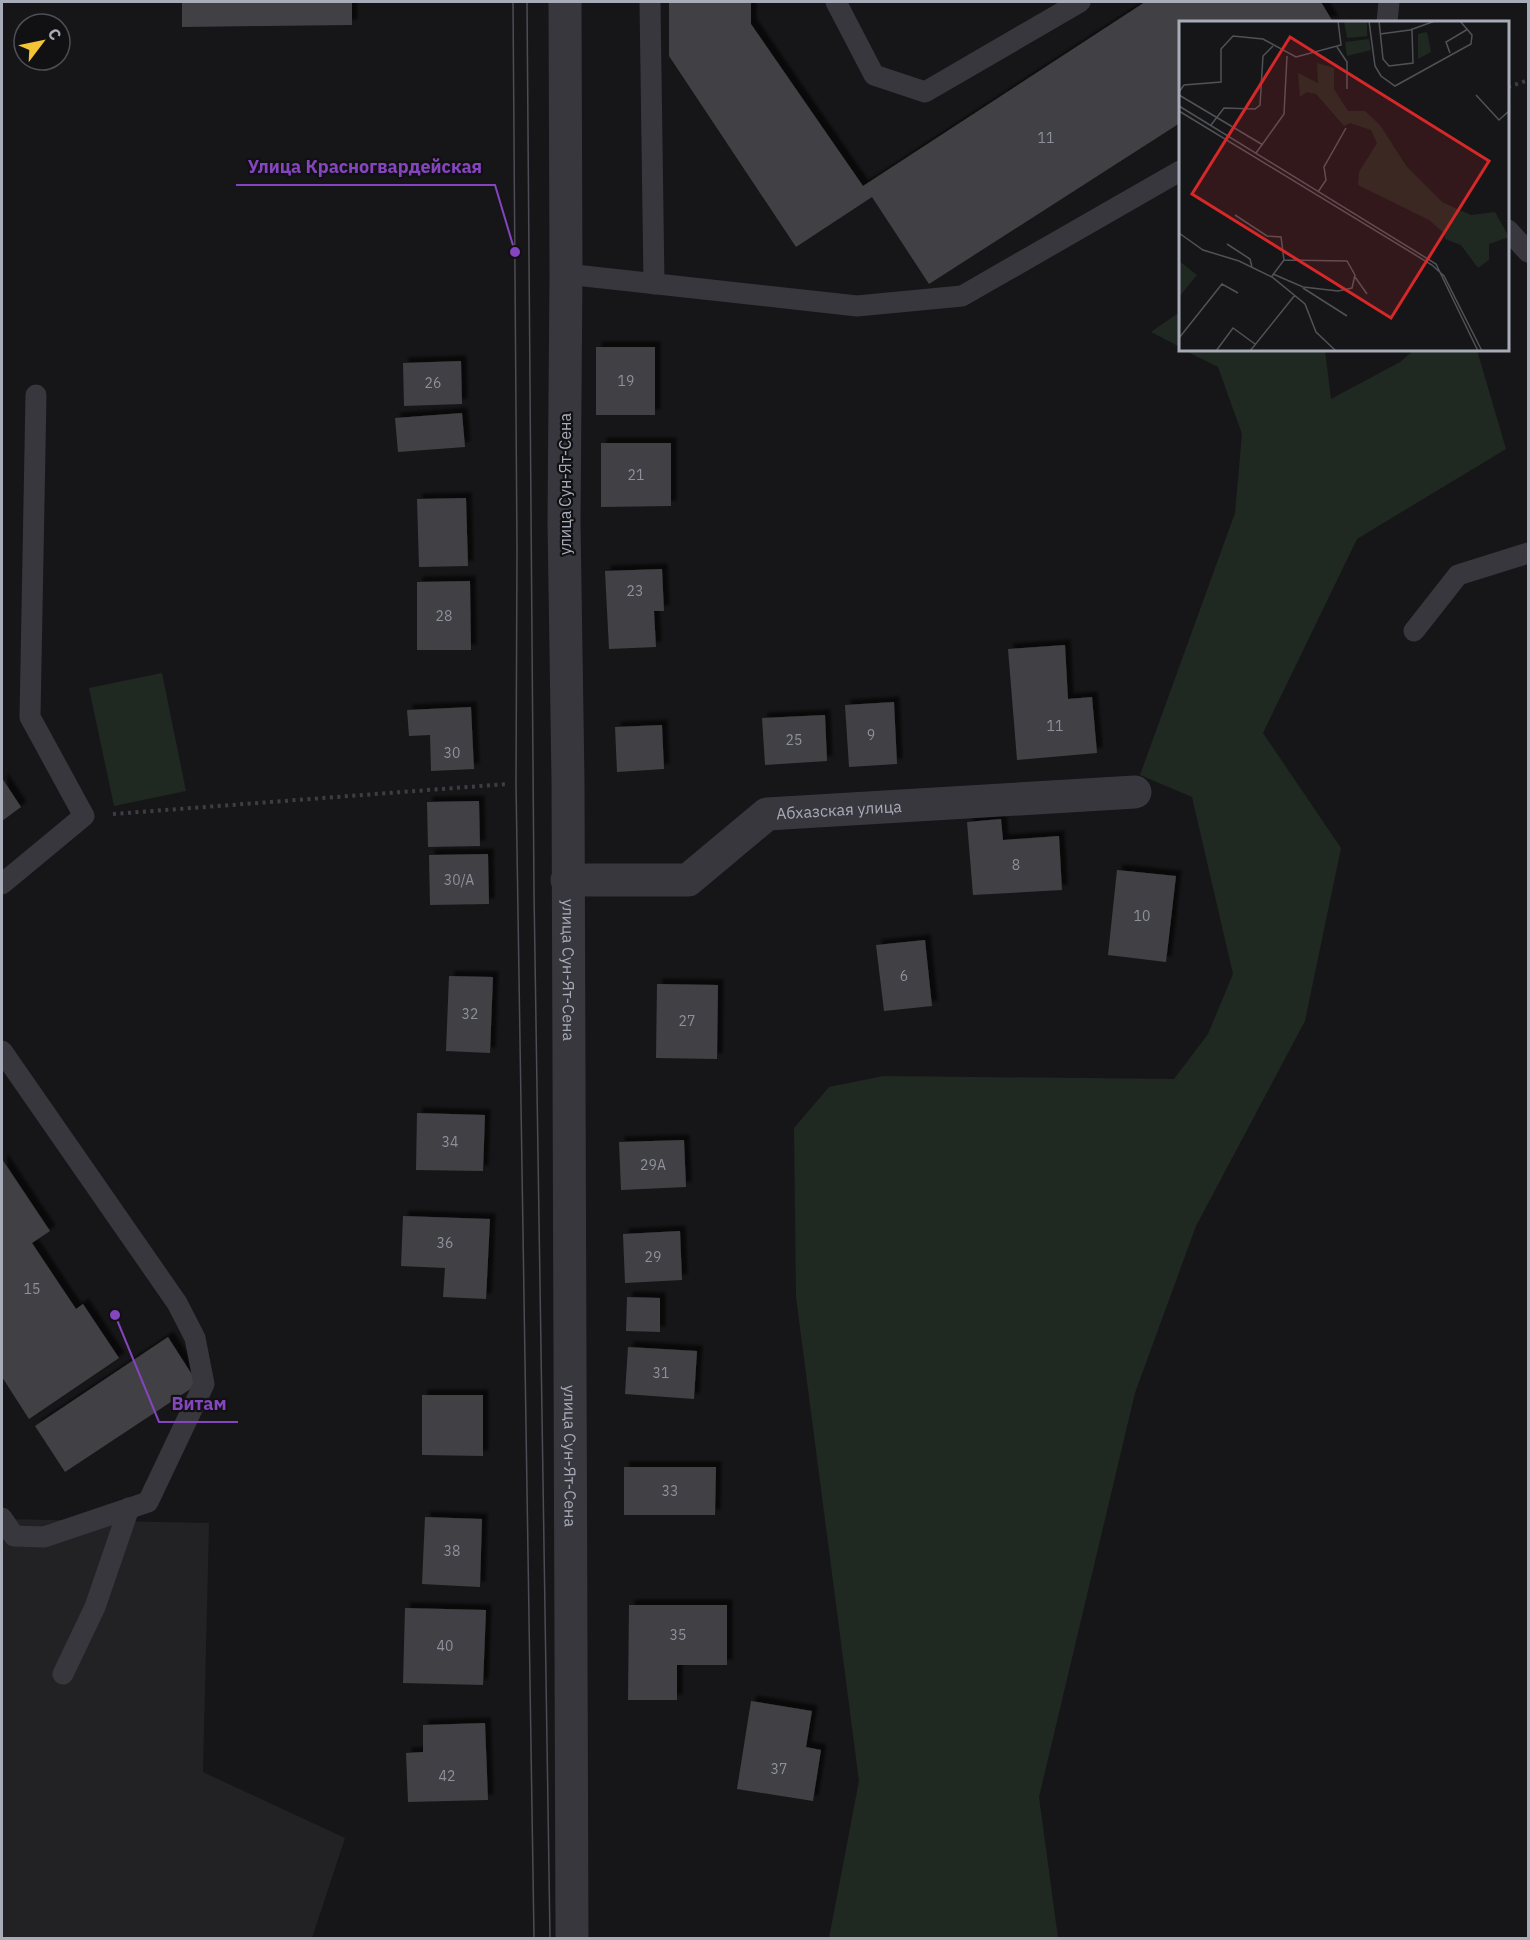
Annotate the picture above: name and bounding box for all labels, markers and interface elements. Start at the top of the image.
north arrow [12,12,72,72]
inset map [1179,21,1509,351]
text: С [43,24,66,44]
house number: 11 [1038,129,1054,147]
callout: Улица Красногвардейская [236,149,495,185]
text: Улица Красногвардейская [248,155,482,178]
house number: 19 [618,372,634,390]
house number: 26 [425,374,441,392]
street label: улица Сун-Ят-Сена [555,413,575,555]
house number: 21 [628,466,644,484]
house number: 23 [627,582,643,600]
house number: 28 [436,607,452,625]
house number: 11 [1047,717,1063,735]
house number: 9 [867,726,875,744]
house number: 25 [786,731,802,749]
house number: 30 [444,744,460,762]
street label: Абхазская улица [776,796,903,823]
house number: 8 [1012,856,1020,874]
house number: 30/А [444,871,474,889]
street label: улица Сун-Ят-Сена [558,899,579,1042]
house number: 10 [1134,907,1150,925]
house number: 6 [900,967,908,985]
house number: 32 [462,1005,478,1023]
house number: 27 [679,1012,695,1030]
house number: 34 [442,1133,458,1151]
house number: 29А [640,1156,666,1174]
house number: 36 [437,1234,453,1252]
house number: 29 [645,1248,661,1266]
house number: 15 [24,1280,40,1298]
house number: 31 [653,1364,669,1382]
street label: улица Сун-Ят-Сена [560,1385,581,1528]
callout: Витам [159,1386,238,1422]
text: Витам [171,1392,227,1415]
house number: 33 [662,1482,678,1500]
house number: 38 [444,1542,460,1560]
house number: 35 [670,1626,686,1644]
house number: 40 [437,1637,453,1655]
house number: 37 [771,1760,787,1778]
house number: 42 [439,1767,455,1785]

